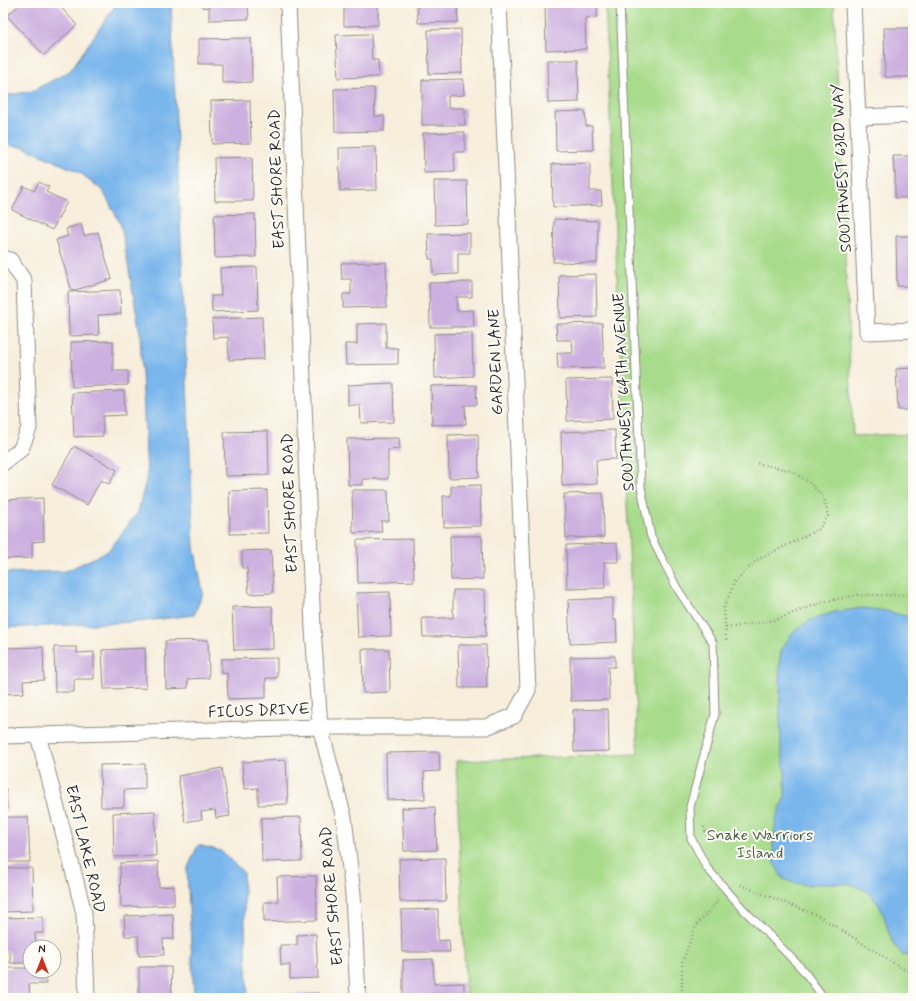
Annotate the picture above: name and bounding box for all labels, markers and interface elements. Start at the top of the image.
street label: SOUTHWEST 63RD WAY [827,83,857,253]
street label: EAST SHORE ROAD [264,109,290,249]
street label: SOUTHWEST 64TH AVENUE [608,292,640,492]
street label: GARDEN LANE [484,308,508,416]
street label: EAST SHORE ROAD [277,433,303,573]
street label: FICUS DRIVE [208,699,310,723]
street label: EAST LAKE ROAD [60,783,110,915]
street label: EAST SHORE ROAD [315,825,349,967]
park label: Snake Warriors Island [707,825,813,864]
north arrow [22,939,62,979]
text: N [38,943,46,957]

